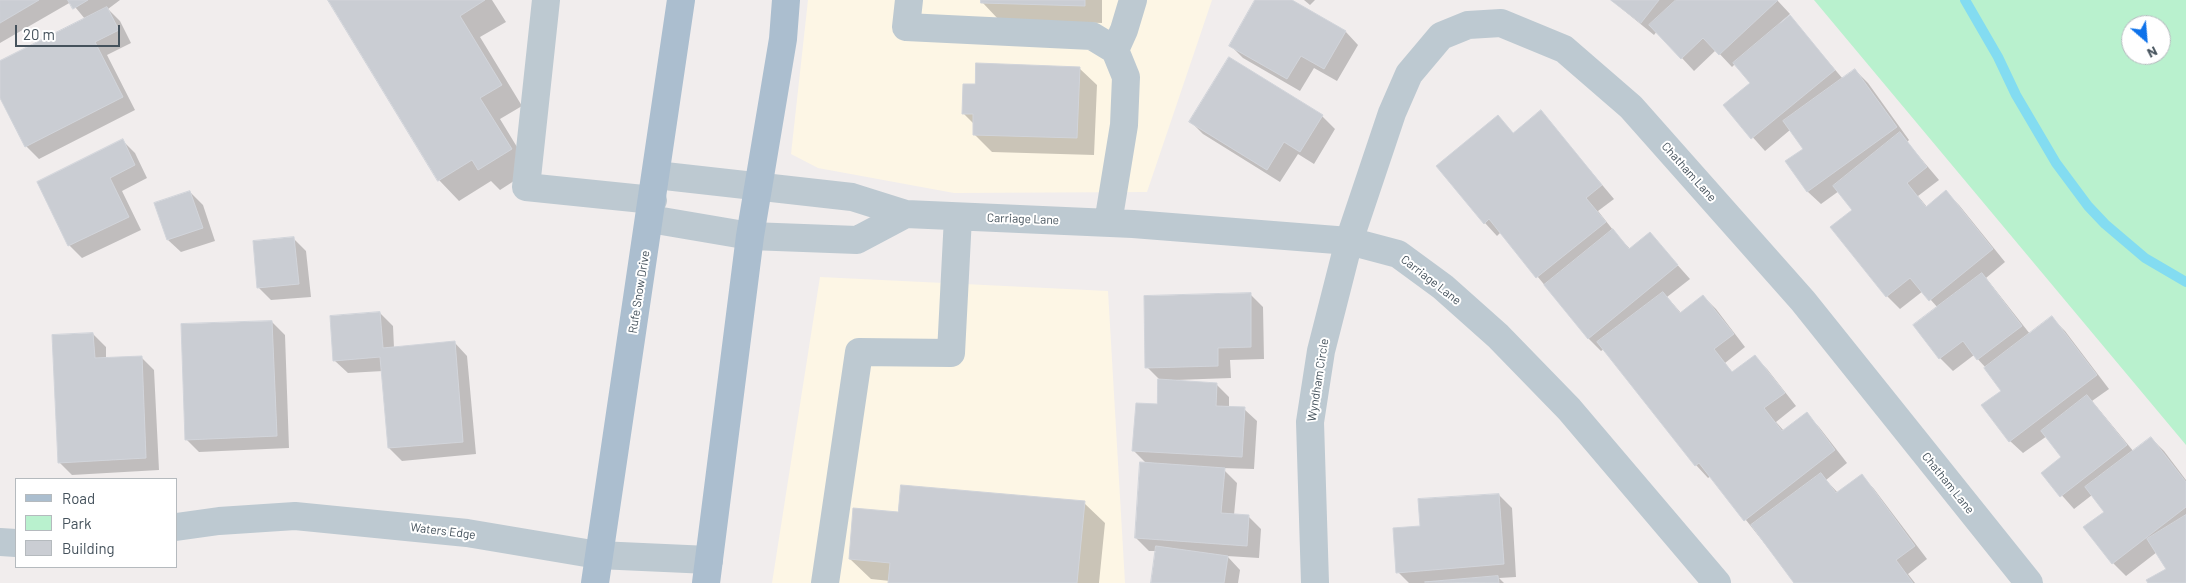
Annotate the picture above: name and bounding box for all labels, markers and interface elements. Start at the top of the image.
scale bar [18,15,122,47]
north arrow [2121,15,2171,65]
text: 20 m [23,25,55,43]
text: N [2145,43,2161,63]
street label: Chatham Lane [1659,139,1719,205]
street label: Carriage Lane [987,211,1059,227]
street label: Rufe Snow Drive [625,250,653,334]
street label: Carriage Lane [1398,252,1464,308]
street label: Wyndham Circle [1304,337,1332,423]
street label: Chatham Lane [1919,449,1977,517]
legend [15,478,178,568]
text: Road [62,489,95,507]
text: Park [62,514,91,532]
street label: Waters Edge [409,520,477,542]
text: Building [62,539,115,557]

